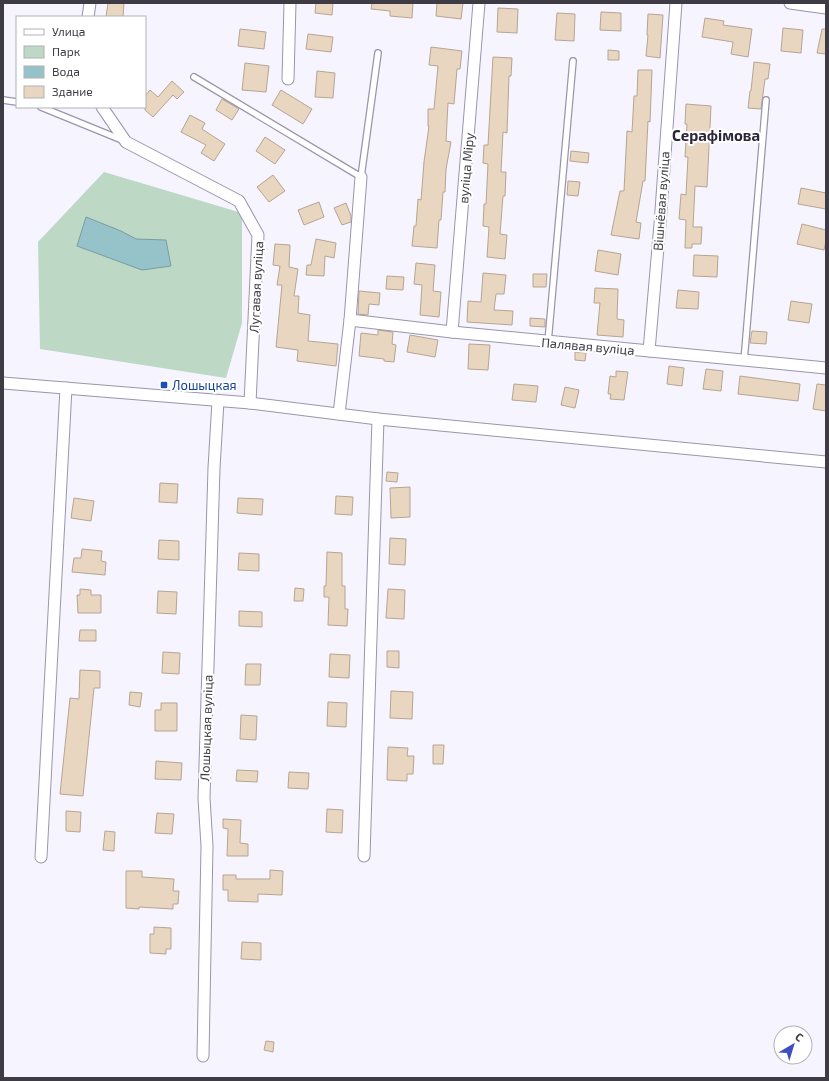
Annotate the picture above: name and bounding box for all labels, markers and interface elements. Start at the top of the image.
legend [16,16,146,108]
text: Улица [52,24,85,38]
text: Парк [52,44,81,58]
text: Вода [52,64,80,78]
text: Здание [52,84,93,98]
district label: Серафімова [672,126,760,144]
street label: вуліца Міру [455,132,477,204]
street label: Вішнёвая вуліца [650,151,672,251]
street label: Лугавая вуліца [246,241,266,333]
street label: Палявая вуліца [541,334,635,358]
place label: Лошыцкая [172,377,237,393]
marker: Лошыцкая [159,380,169,390]
street label: Лошыцкая вуліца [196,674,216,782]
north arrow [773,1025,813,1065]
text: С [793,1030,806,1044]

